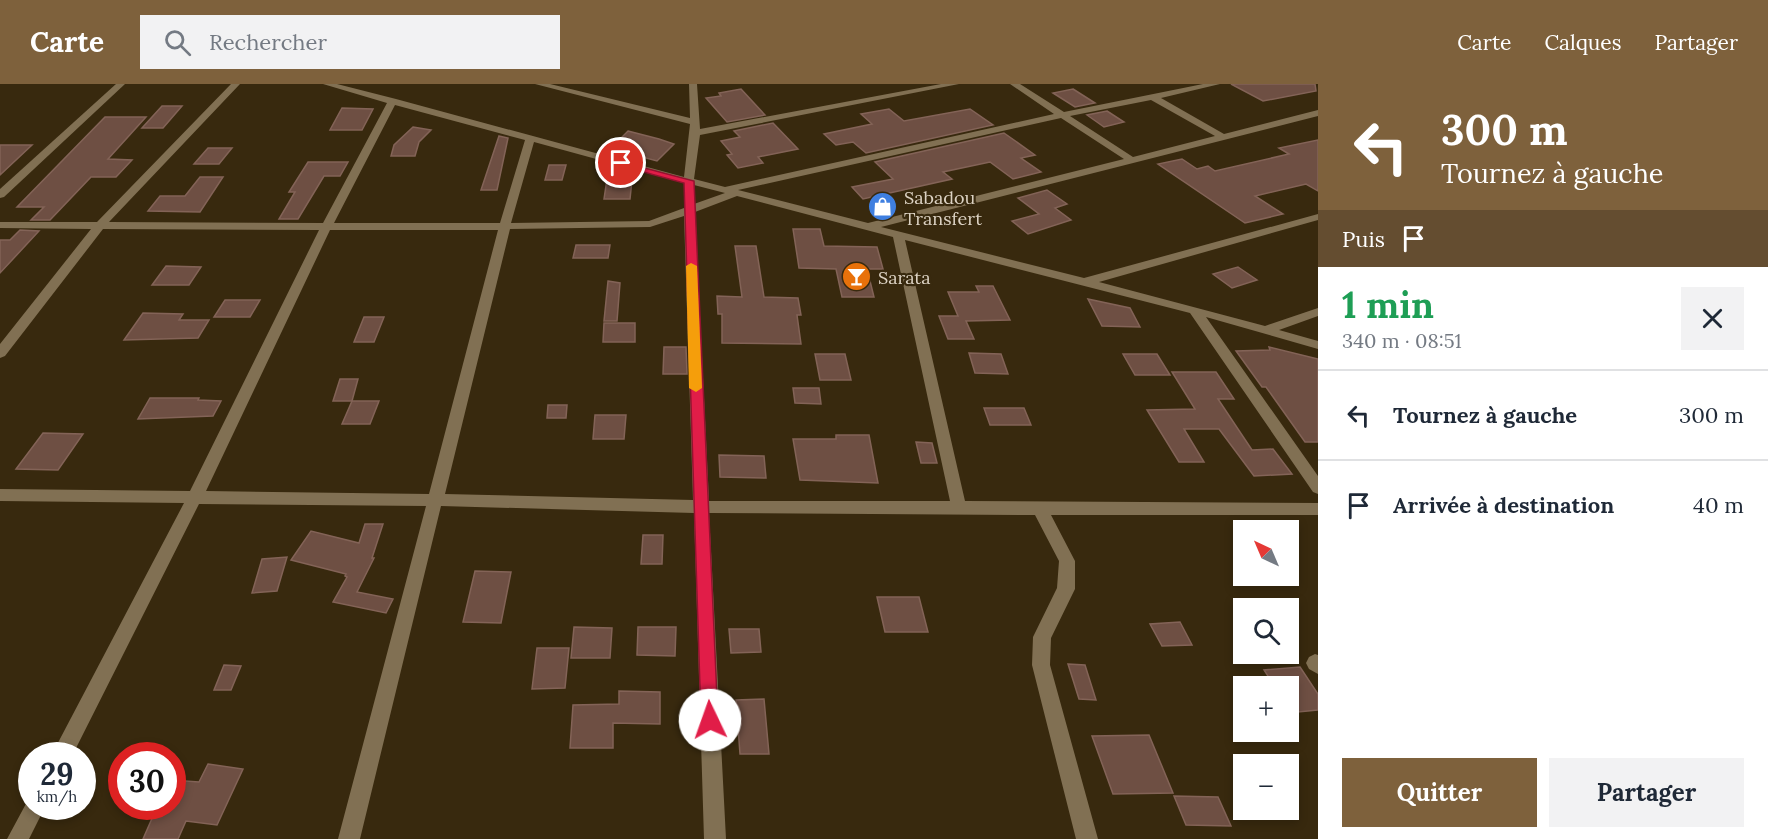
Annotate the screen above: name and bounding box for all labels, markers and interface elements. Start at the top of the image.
search box [140,15,560,69]
text: Carte [30,24,104,60]
icon: search [161,26,194,59]
text: Rechercher [209,28,327,56]
text: Carte [1457,29,1511,56]
text: Calques [1544,29,1621,56]
text: Partager [1654,29,1738,56]
text: 300 m [1441,103,1568,157]
icon: left [1342,108,1420,186]
pin [595,137,646,188]
icon: arrive [604,146,637,179]
text: Tournez à gauche [1441,156,1664,190]
place label: Sabadou Transfert [904,186,982,230]
shop icon: Sabadou Transfert [867,191,899,223]
icon: arrive [1397,222,1430,255]
text: Puis [1342,225,1385,253]
bar icon: Sarata [841,261,873,293]
place label: Sarata [878,266,931,289]
text: 1 min [1342,282,1434,328]
button: close [1681,287,1744,350]
text: 340 m · 08:51 [1342,328,1462,353]
icon: left [1342,399,1375,432]
text: Tournez à gauche [1393,401,1577,429]
text: 300 m [1679,401,1744,429]
icon: arrive [1342,489,1375,522]
text: Arrivée à destination [1393,491,1614,519]
text: 40 m [1693,491,1744,519]
north arrow [1233,520,1299,586]
map controls [1233,520,1299,820]
button: search [1233,598,1299,664]
button: + [1233,676,1299,742]
position arrow [678,688,742,752]
speed limit sign: 30 [108,742,186,820]
button: − [1233,754,1299,820]
text: 29 [40,755,74,793]
button: Quitter [1342,758,1537,827]
button: Partager [1549,758,1744,827]
text: km/h [37,787,77,806]

